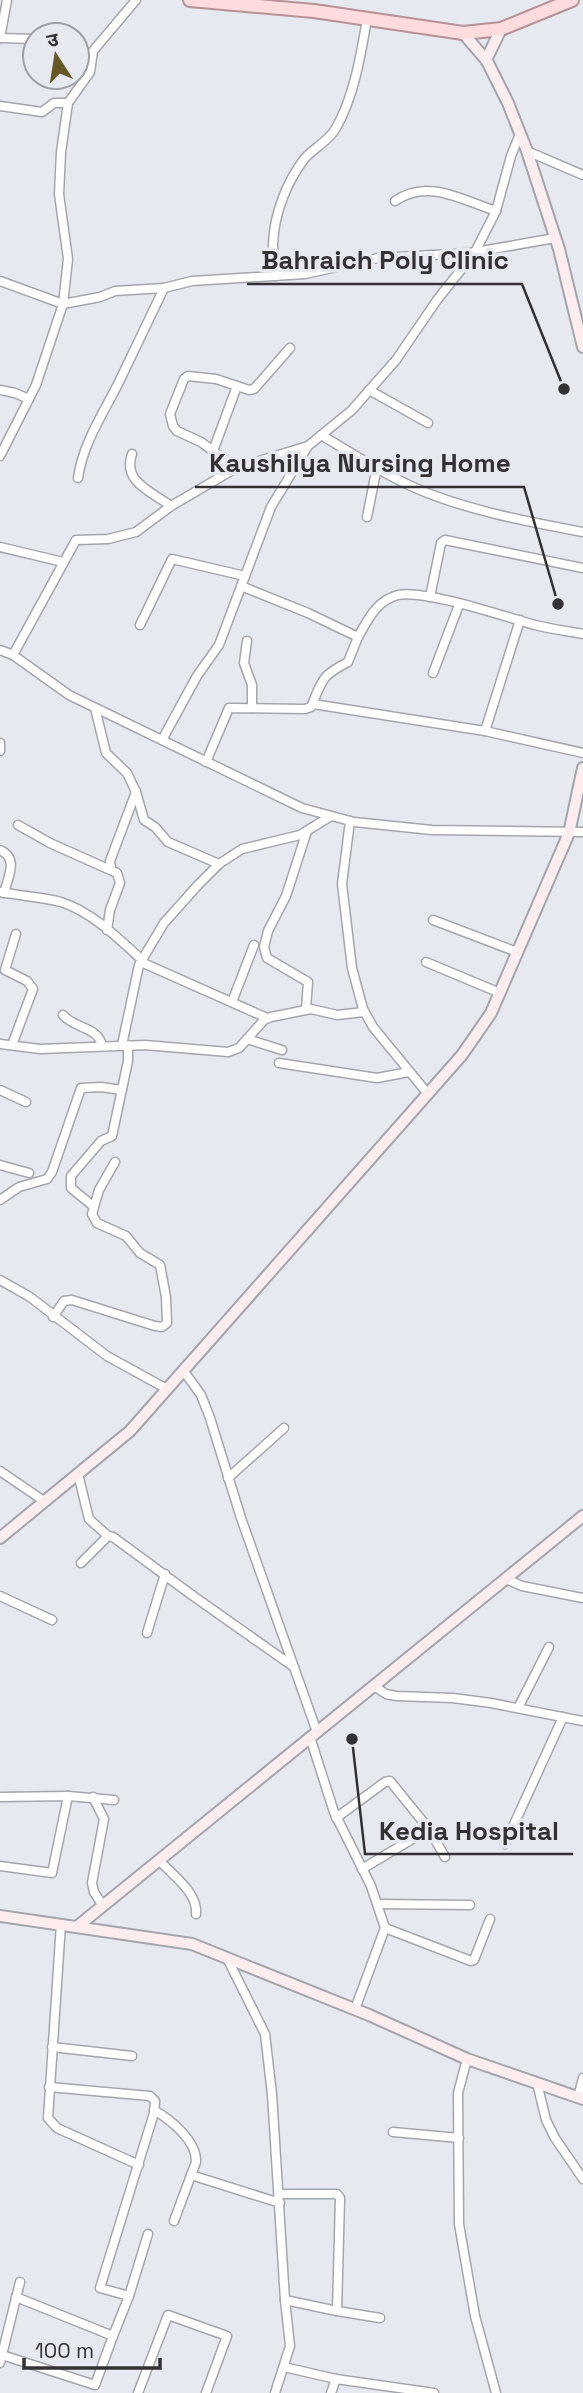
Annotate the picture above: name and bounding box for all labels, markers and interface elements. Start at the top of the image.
north arrow [21,21,91,91]
text: उ [45,26,61,53]
callout: Bahraich Poly Clinic [247,237,522,284]
text: Bahraich Poly Clinic [261,243,509,277]
callout: Kaushilya Nursing Home [195,440,524,487]
text: Kaushilya Nursing Home [209,446,511,480]
callout: Kedia Hospital [365,1807,573,1854]
text: Kedia Hospital [379,1814,559,1848]
scale bar [24,2326,161,2370]
text: 100 m [35,2337,94,2364]

